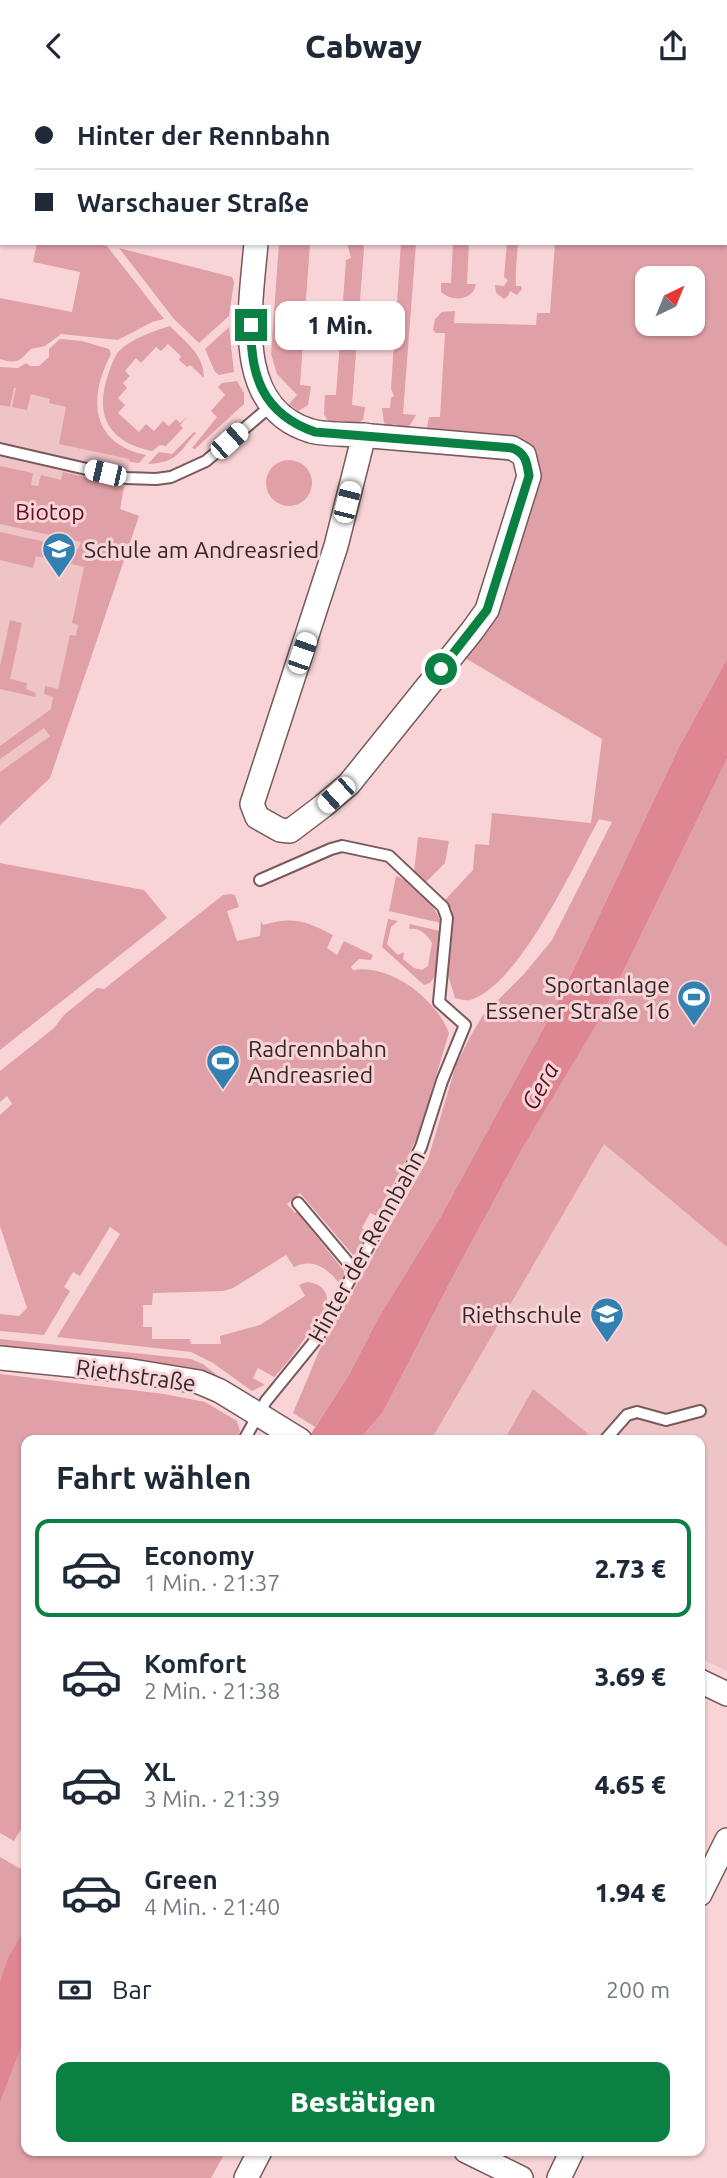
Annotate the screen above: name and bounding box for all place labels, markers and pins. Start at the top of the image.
school or university icon: Schule am Andreasried [40,530,78,579]
place label: Schule am Andreasried [84,537,319,562]
place label: Sportanlage Essener Straße 16 [485,972,670,1023]
sports icon: Sportanlage Essener Straße 16 [675,978,713,1027]
place label: Radrennbahn Andreasried [248,1036,387,1087]
sports icon: Radrennbahn Andreasried [204,1042,242,1091]
school or university icon: Riethschule [588,1295,626,1344]
place label: Riethschule [462,1302,582,1327]

